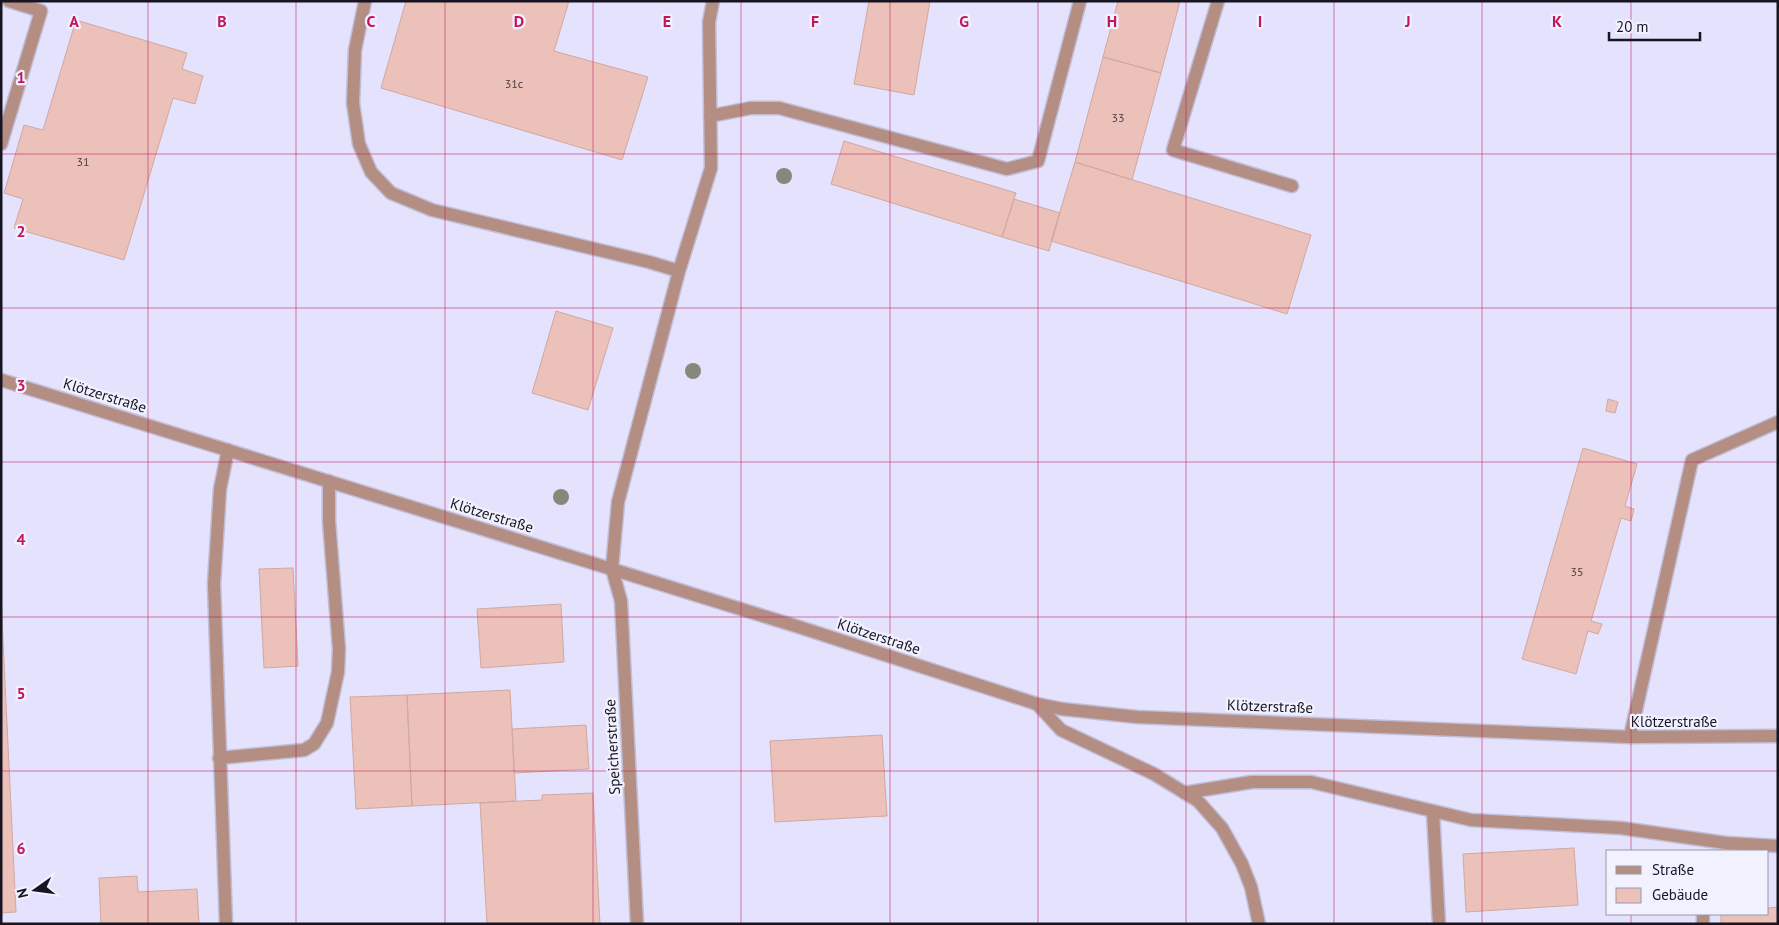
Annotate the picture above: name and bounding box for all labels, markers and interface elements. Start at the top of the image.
scale bar [1609,10,1700,42]
text: A [69,11,79,31]
text: B [217,11,227,31]
text: C [367,11,376,31]
text: D [514,11,524,31]
text: E [663,11,671,31]
text: F [811,11,819,31]
text: G [959,11,969,31]
text: H [1107,11,1117,31]
text: I [1258,11,1262,31]
text: J [1404,11,1411,31]
text: K [1552,11,1562,31]
text: 20 m [1616,17,1649,36]
text: 1 [16,67,26,87]
house number: 31c [505,76,524,91]
house number: 33 [1111,110,1125,125]
house number: 31 [76,154,90,169]
text: 2 [16,221,26,241]
street label: Klötzerstraße [61,373,149,417]
text: 3 [16,375,26,395]
street label: Klötzerstraße [448,493,536,537]
text: 4 [16,529,26,549]
house number: 35 [1570,564,1584,579]
street label: Klötzerstraße [835,614,923,658]
text: 5 [16,683,26,703]
street label: Klötzerstraße [1227,695,1313,717]
street label: Speicherstraße [600,699,624,795]
street label: Klötzerstraße [1631,712,1717,731]
text: 6 [16,838,26,858]
legend [1606,850,1769,915]
text: Straße [1652,860,1694,879]
north arrow [10,865,60,915]
text: Gebäude [1652,885,1708,904]
text: N [13,887,32,900]

